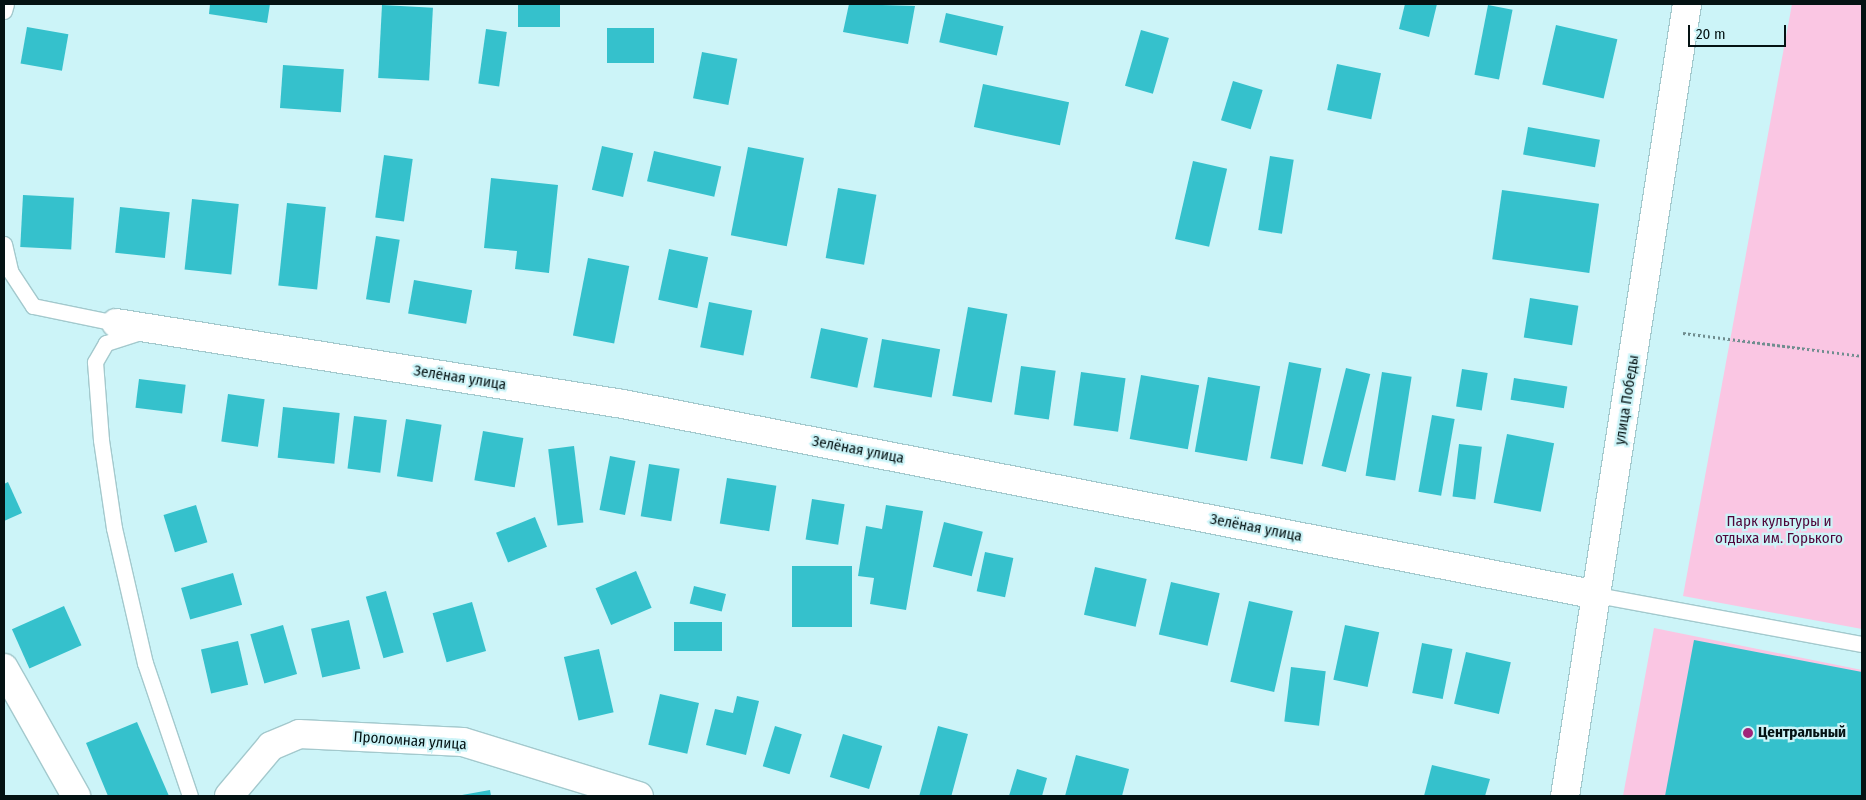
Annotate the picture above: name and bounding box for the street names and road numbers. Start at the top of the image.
street label: улица Победы [1611,354,1643,446]
street label: Зелёная улица [412,362,508,394]
street label: Зелёная улица [810,432,906,468]
street label: Зелёная улица [1208,510,1304,546]
street label: Проломная улица [353,728,467,754]

